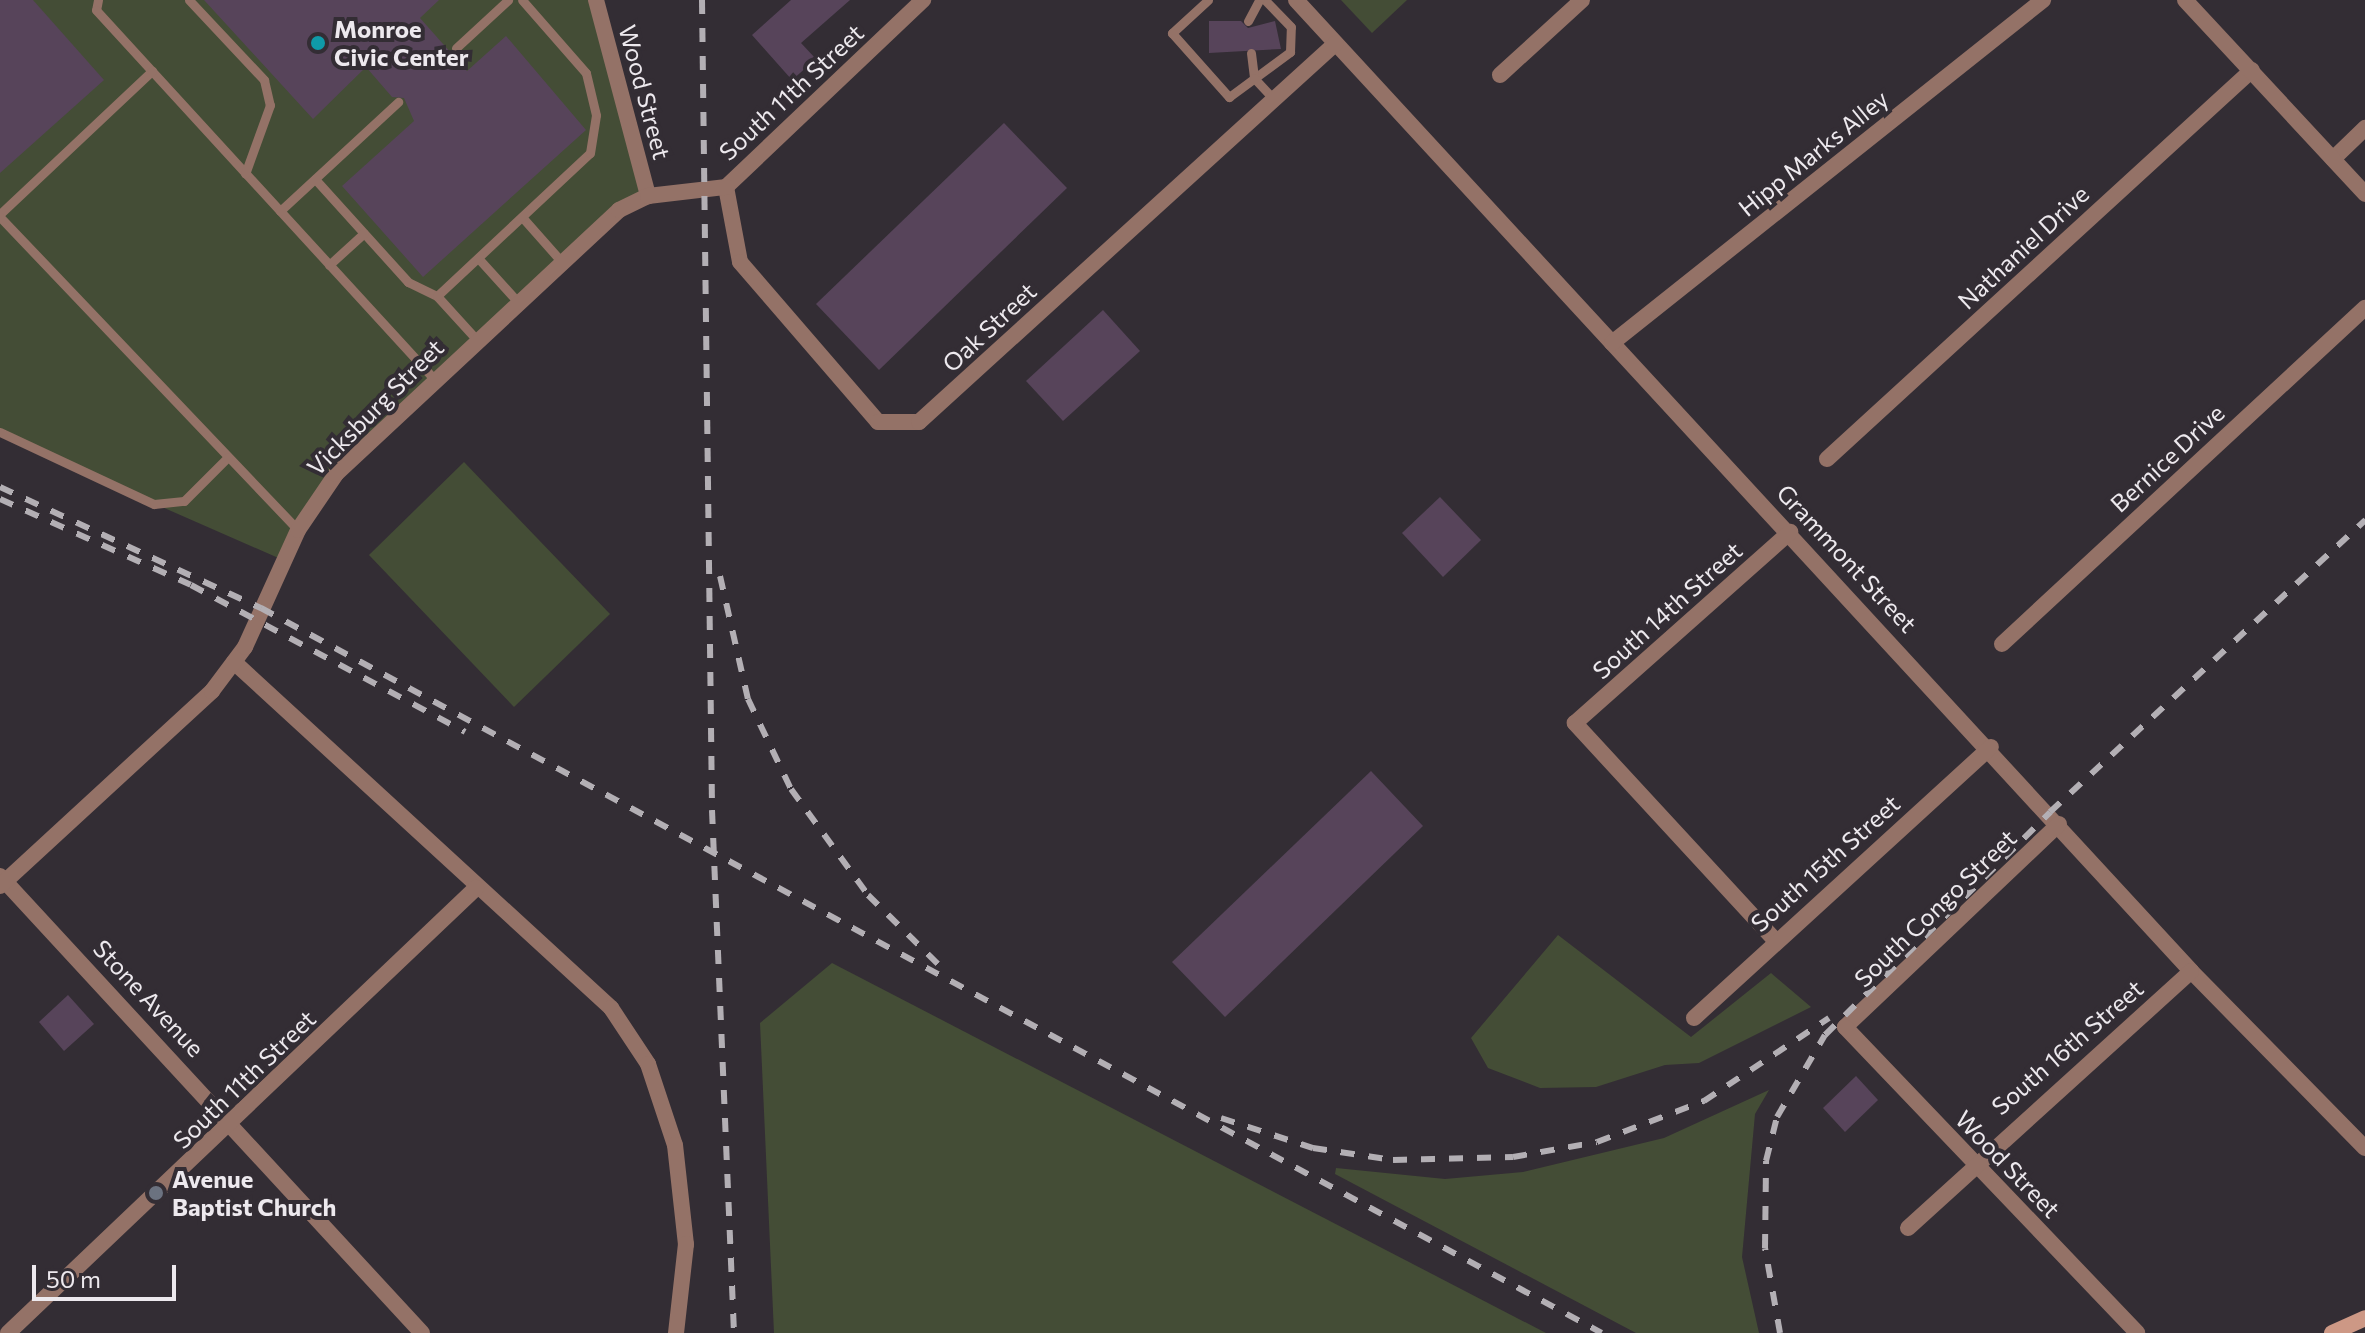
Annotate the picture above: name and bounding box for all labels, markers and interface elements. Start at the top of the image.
place label: Monroe Civic Center [334,15,469,71]
street label: South 11th Street [713,18,869,166]
street label: Wood Street [613,22,677,162]
marker: Monroe Civic Center [309,34,327,52]
street label: Hipp Marks Alley [1732,84,1894,222]
street label: Nathaniel Drive [1952,179,2094,315]
street label: Oak Street [936,276,1042,378]
street label: Vicksburg Street [301,333,449,481]
street label: Bernice Drive [2104,398,2230,518]
street label: Grammont Street [1771,478,1923,638]
street label: South 14th Street [1587,536,1747,684]
street label: South 15th Street [1745,789,1905,937]
street label: South Congo Street [1848,823,2022,993]
street label: Stone Avenue [88,934,210,1062]
street label: South 16th Street [1986,974,2148,1120]
street label: South 11th Street [167,1004,321,1154]
street label: Wood Street [1950,1104,2066,1224]
place label: Avenue Baptist Church [172,1165,336,1221]
marker: Avenue Baptist Church [147,1184,165,1202]
scale bar [36,1249,180,1299]
text: 50 m [46,1264,101,1293]

